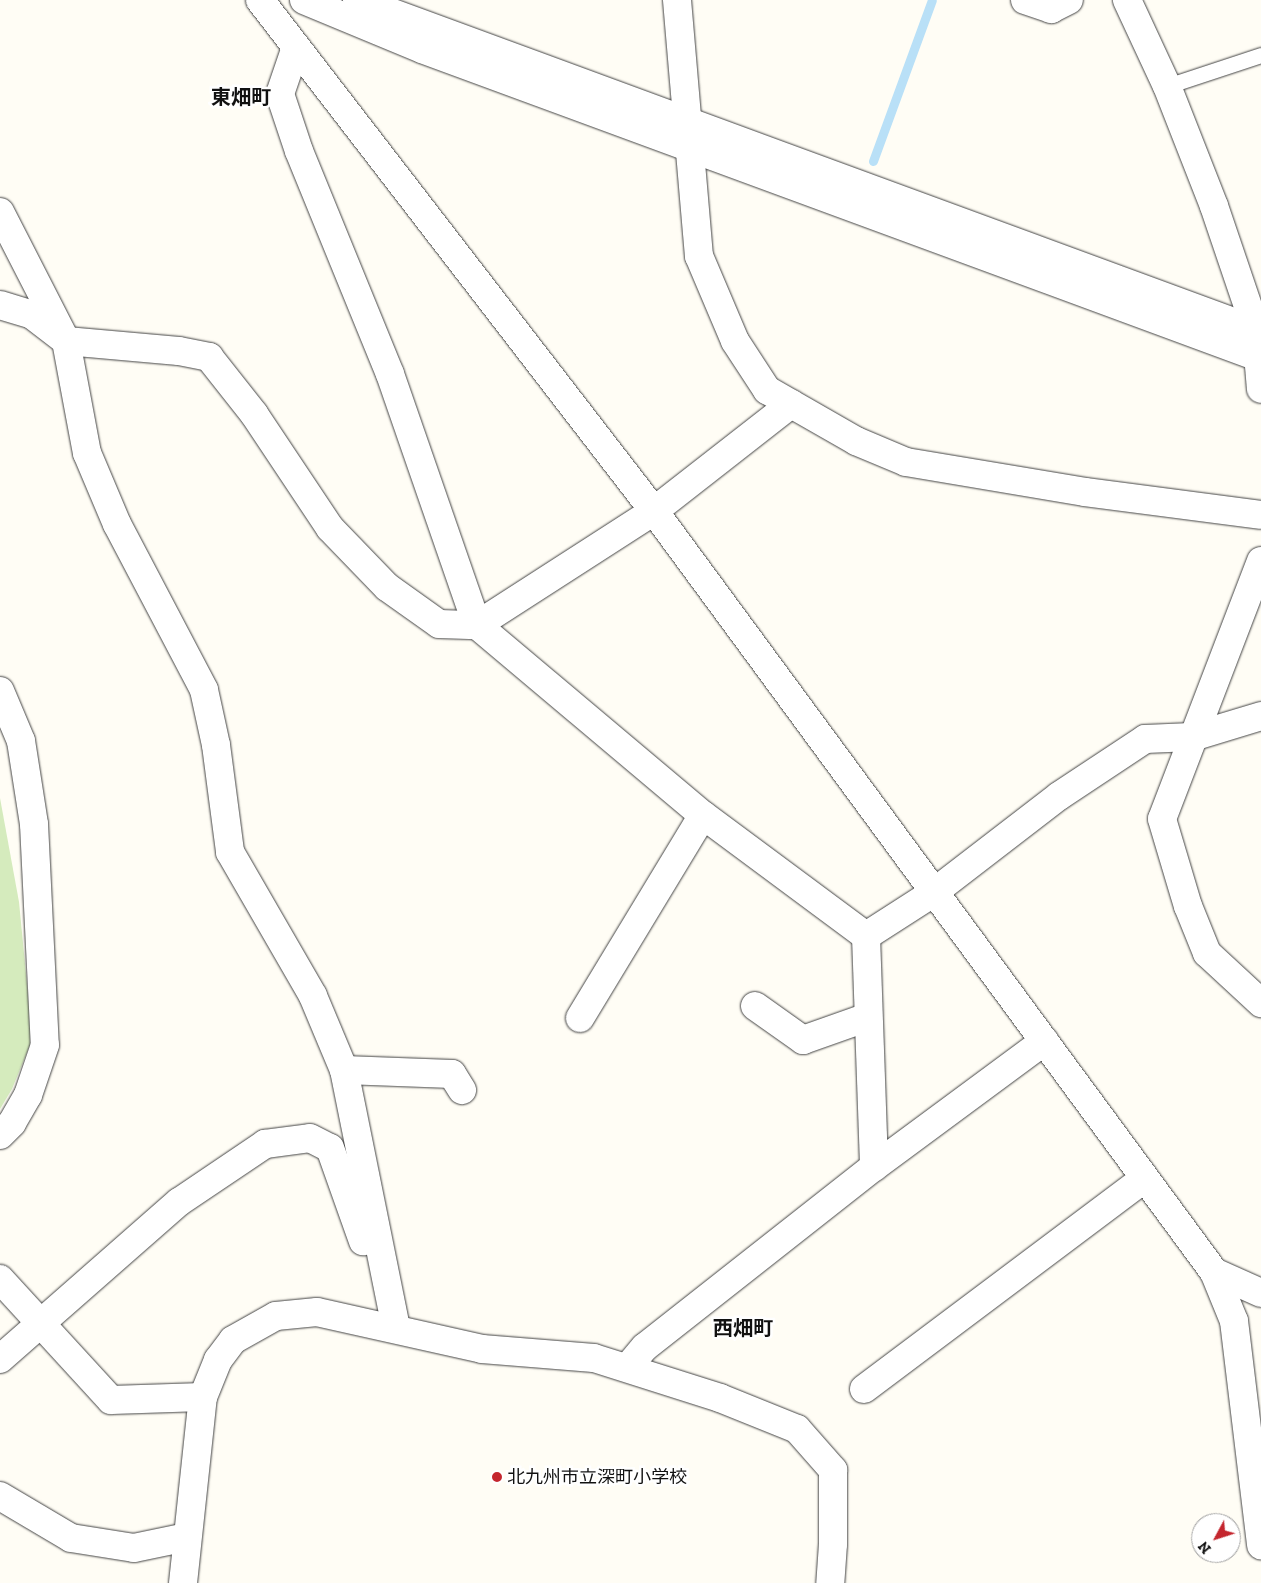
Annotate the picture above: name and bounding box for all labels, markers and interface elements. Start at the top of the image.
district label: 東畑町 [211,85,271,109]
district label: 西畑町 [713,1316,773,1340]
place label: 北九州市立深町小学校 [507,1466,687,1488]
marker: 北九州市立深町小学校 [491,1471,503,1483]
north arrow [1191,1513,1241,1563]
text: N [1195,1538,1215,1557]

